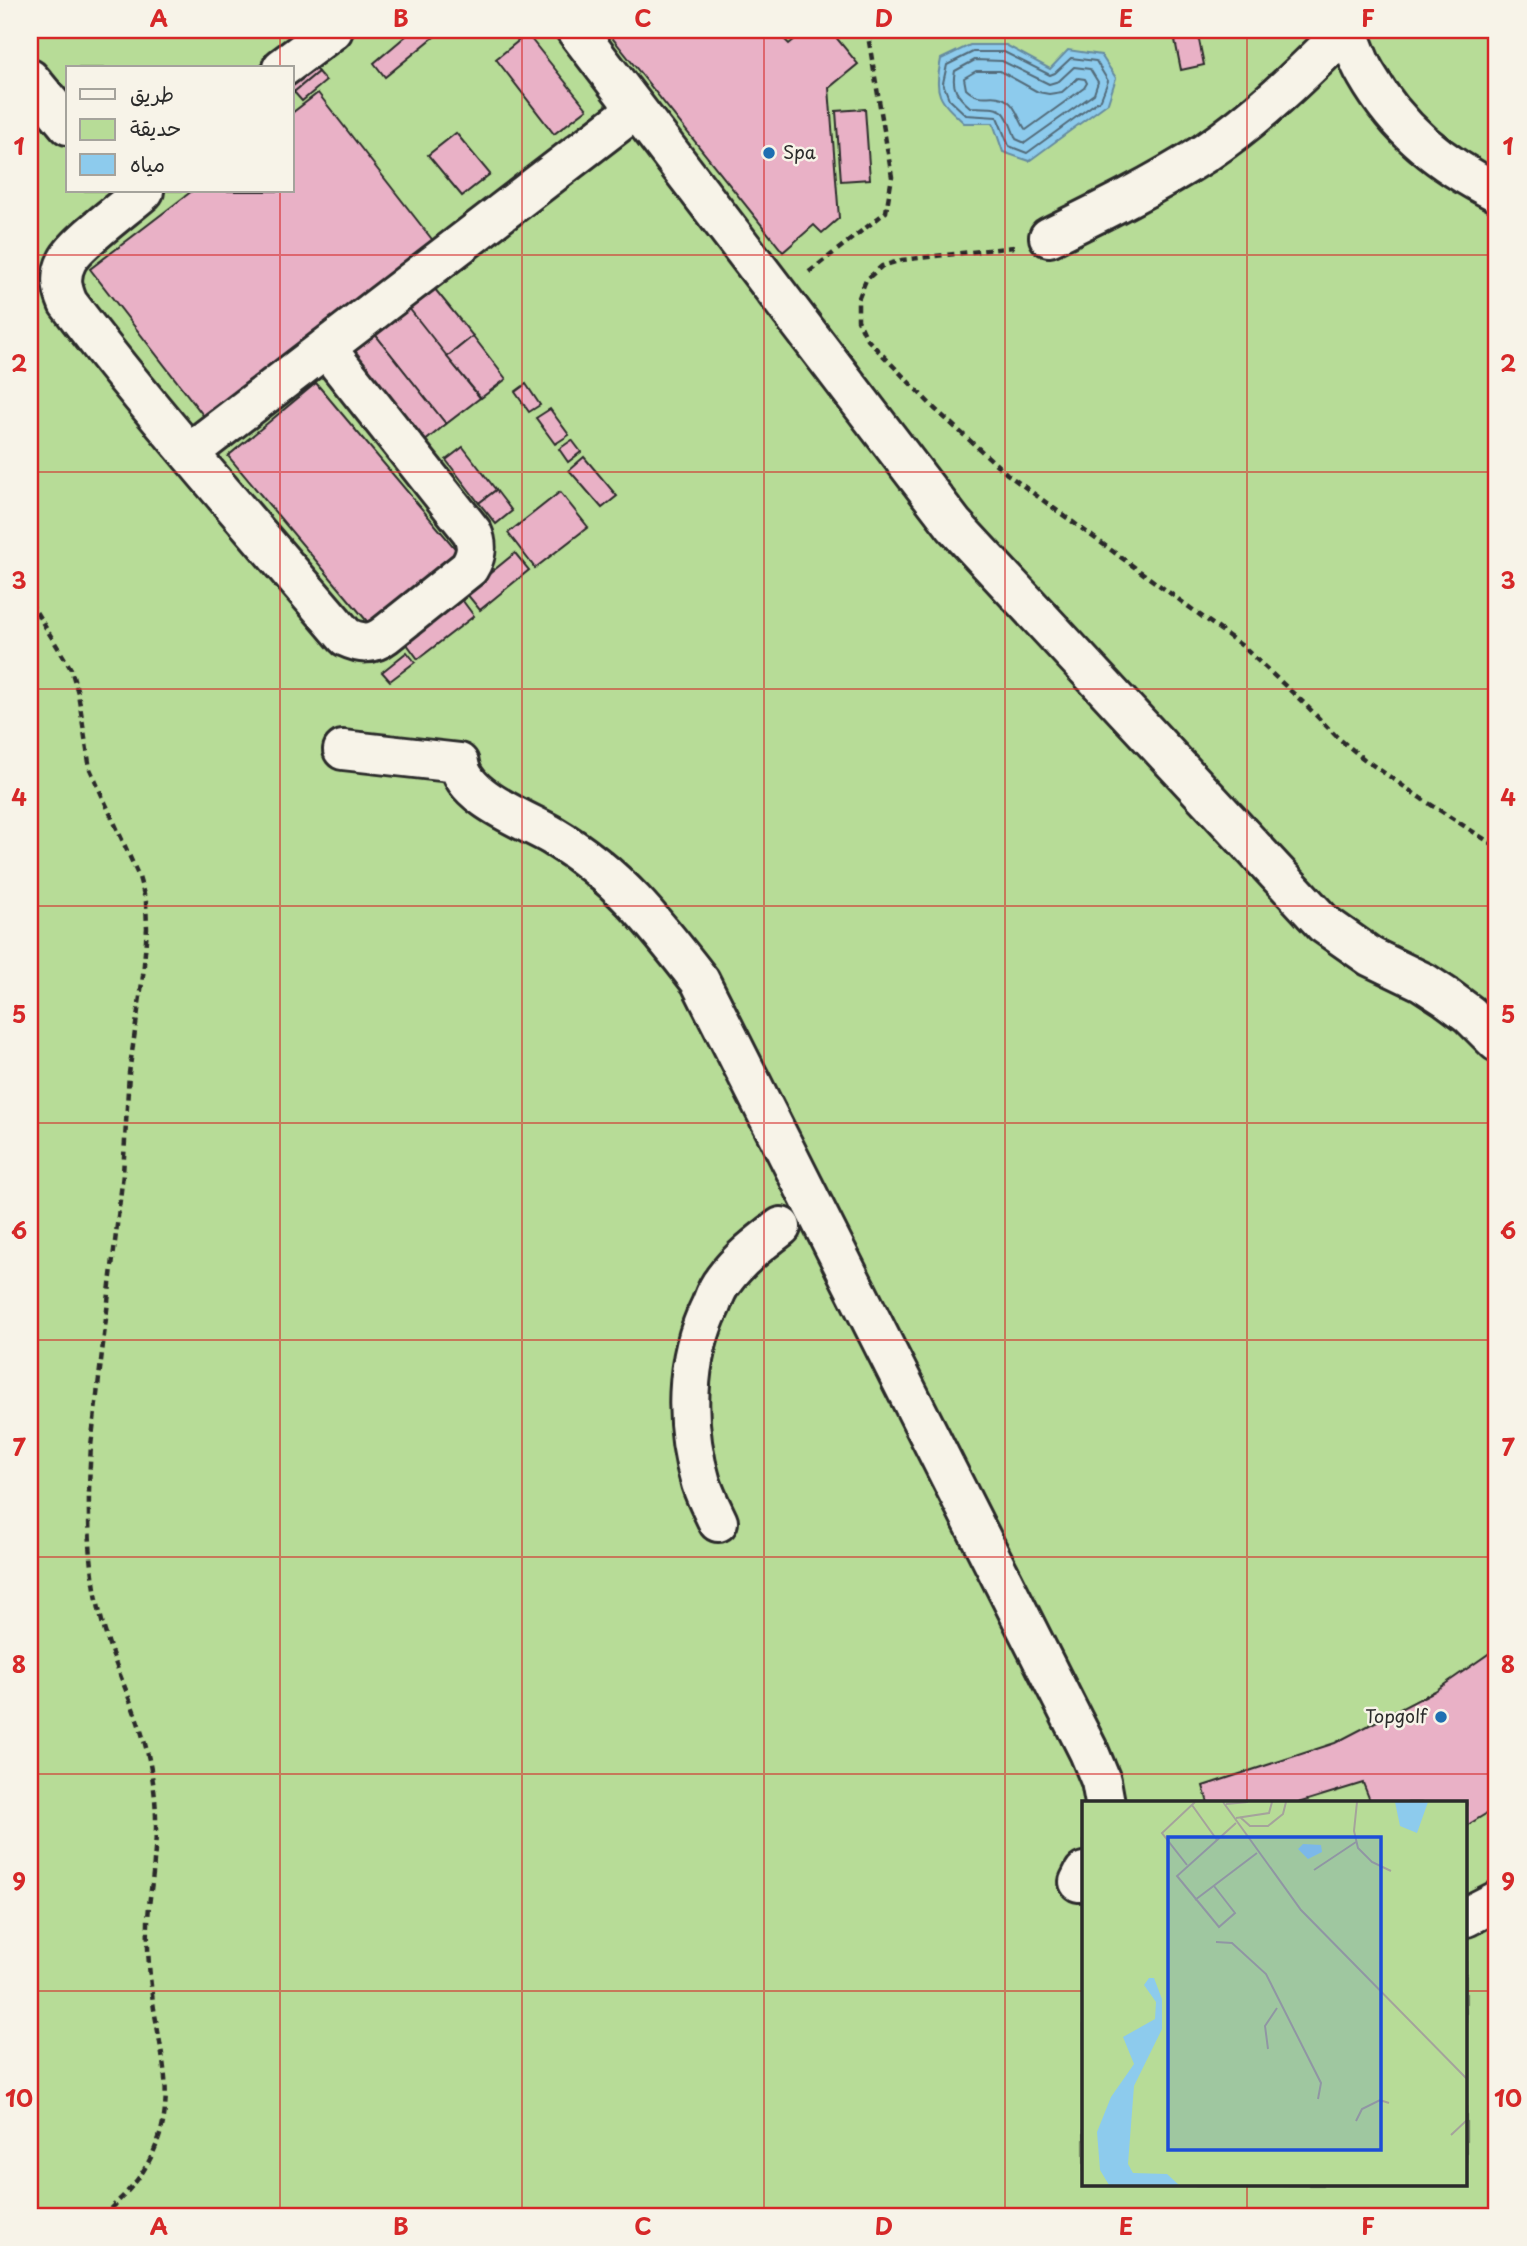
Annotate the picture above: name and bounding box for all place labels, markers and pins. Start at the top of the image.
place label: Spa [783,138,816,165]
marker: Spa [761,145,777,161]
place label: Topgolf [1365,1702,1429,1729]
marker: Topgolf [1433,1709,1449,1725]

